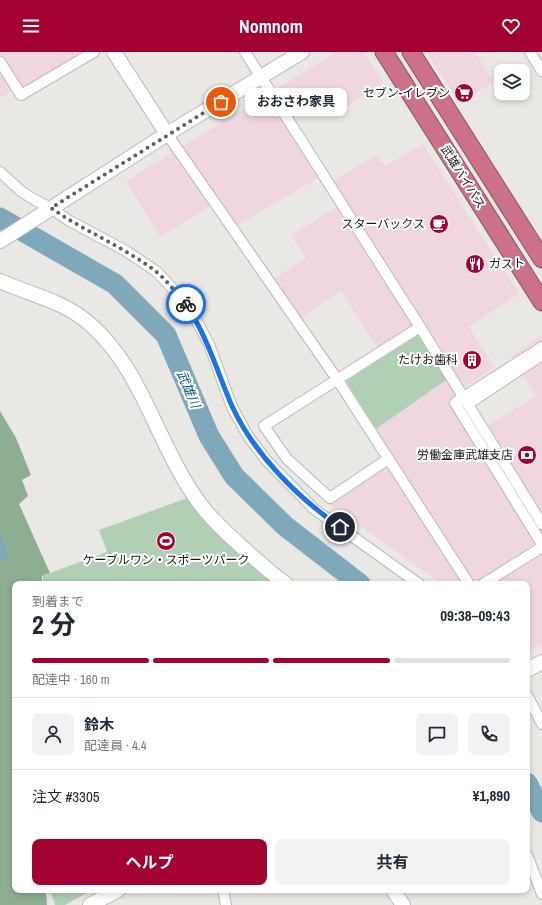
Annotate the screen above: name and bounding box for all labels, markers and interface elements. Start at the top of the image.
text: Nomnom [239,14,303,39]
icon: menu [20,15,42,37]
icon: heart [500,15,522,37]
map controls [494,64,530,100]
button: layers [494,64,530,100]
supermarket icon: セブン-イレブン [453,82,475,104]
pin [204,85,238,119]
place label: セブン-イレブン [363,85,450,101]
callout: おおさわ家具 [245,88,347,116]
icon: bag [210,91,232,113]
text: おおさわ家具 [257,93,335,110]
street label: 武雄バイパス [437,142,489,212]
cafe icon: スターバックス [428,213,450,235]
place label: スターバックス [341,216,425,232]
restaurant icon: ガスト [464,253,486,275]
place label: ガスト [489,256,525,272]
courier [166,284,206,324]
icon: bike [175,293,197,315]
building icon: たけお歯科 [461,349,483,371]
place label: たけお歯科 [398,352,458,368]
water label: 武雄川 [173,368,205,412]
bank icon: 労働金庫武雄支店 [516,444,538,466]
place label: 労働金庫武雄支店 [417,447,513,463]
pin [323,510,357,544]
icon: home [329,516,351,538]
sports icon: ケーブルワン・スポーツパーク [155,530,177,552]
place label: ケーブルワン・スポーツパーク [82,552,250,568]
text: 到着まで [32,593,84,610]
text: 09:38–09:43 [440,605,510,626]
text: 2 分 [32,607,76,642]
text: 配達中 · 160 m [32,671,110,688]
button: person [32,713,74,755]
button: chat [416,713,458,755]
button: phone [468,713,510,755]
text: 鈴木 [84,714,114,735]
text: 配達員 · 4.4 [84,737,147,754]
text: ¥1,890 [472,785,510,806]
text: 注文 #3305 [32,786,100,807]
button: ヘルプ [32,839,267,885]
button: 共有 [275,839,510,885]

